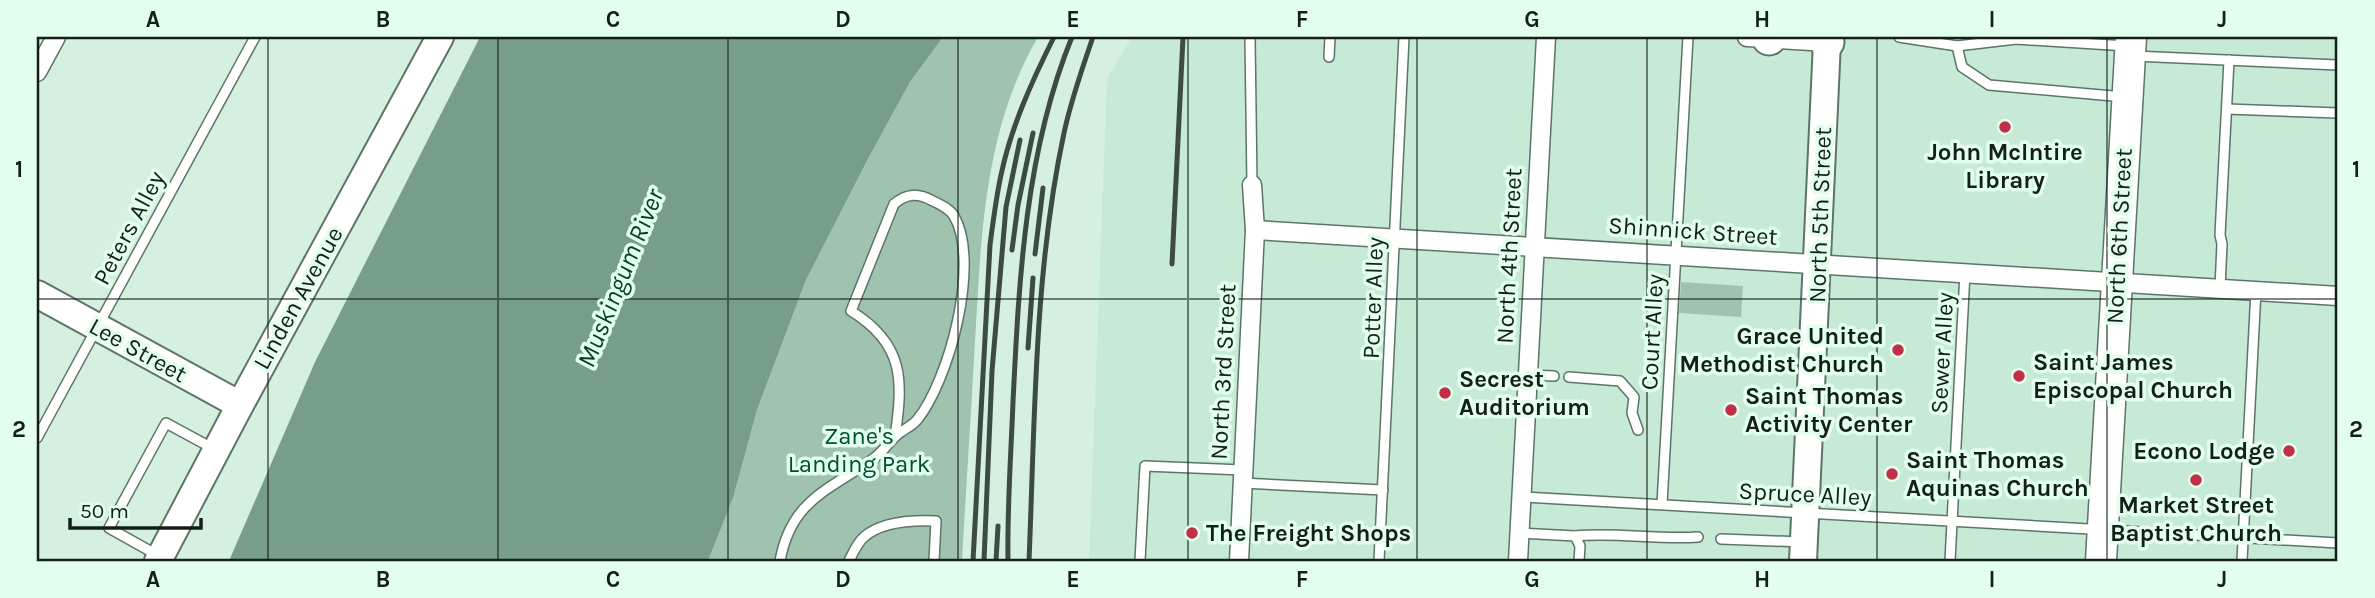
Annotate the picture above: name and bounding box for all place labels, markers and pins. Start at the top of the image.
marker: John McIntire Library [1997,119,2013,135]
place label: John McIntire Library [1927,138,2083,194]
place label: Grace United Methodist Church [1679,322,1884,378]
marker: Grace United Methodist Church [1890,342,1906,358]
place label: Saint James Episcopal Church [2033,348,2233,404]
place label: Secrest Auditorium [1459,365,1590,421]
marker: Saint James Episcopal Church [2011,368,2027,384]
place label: Saint Thomas Activity Center [1745,382,1913,438]
marker: Secrest Auditorium [1437,385,1453,401]
marker: Saint Thomas Activity Center [1723,402,1739,418]
place label: Econo Lodge [2133,437,2275,465]
marker: Econo Lodge [2281,443,2297,459]
place label: Saint Thomas Aquinas Church [1906,446,2089,502]
marker: Saint Thomas Aquinas Church [1884,466,1900,482]
marker: Market Street Baptist Church [2188,472,2204,488]
place label: Market Street Baptist Church [2110,491,2282,547]
place label: The Freight Shops [1206,519,1411,547]
marker: The Freight Shops [1184,525,1200,541]

